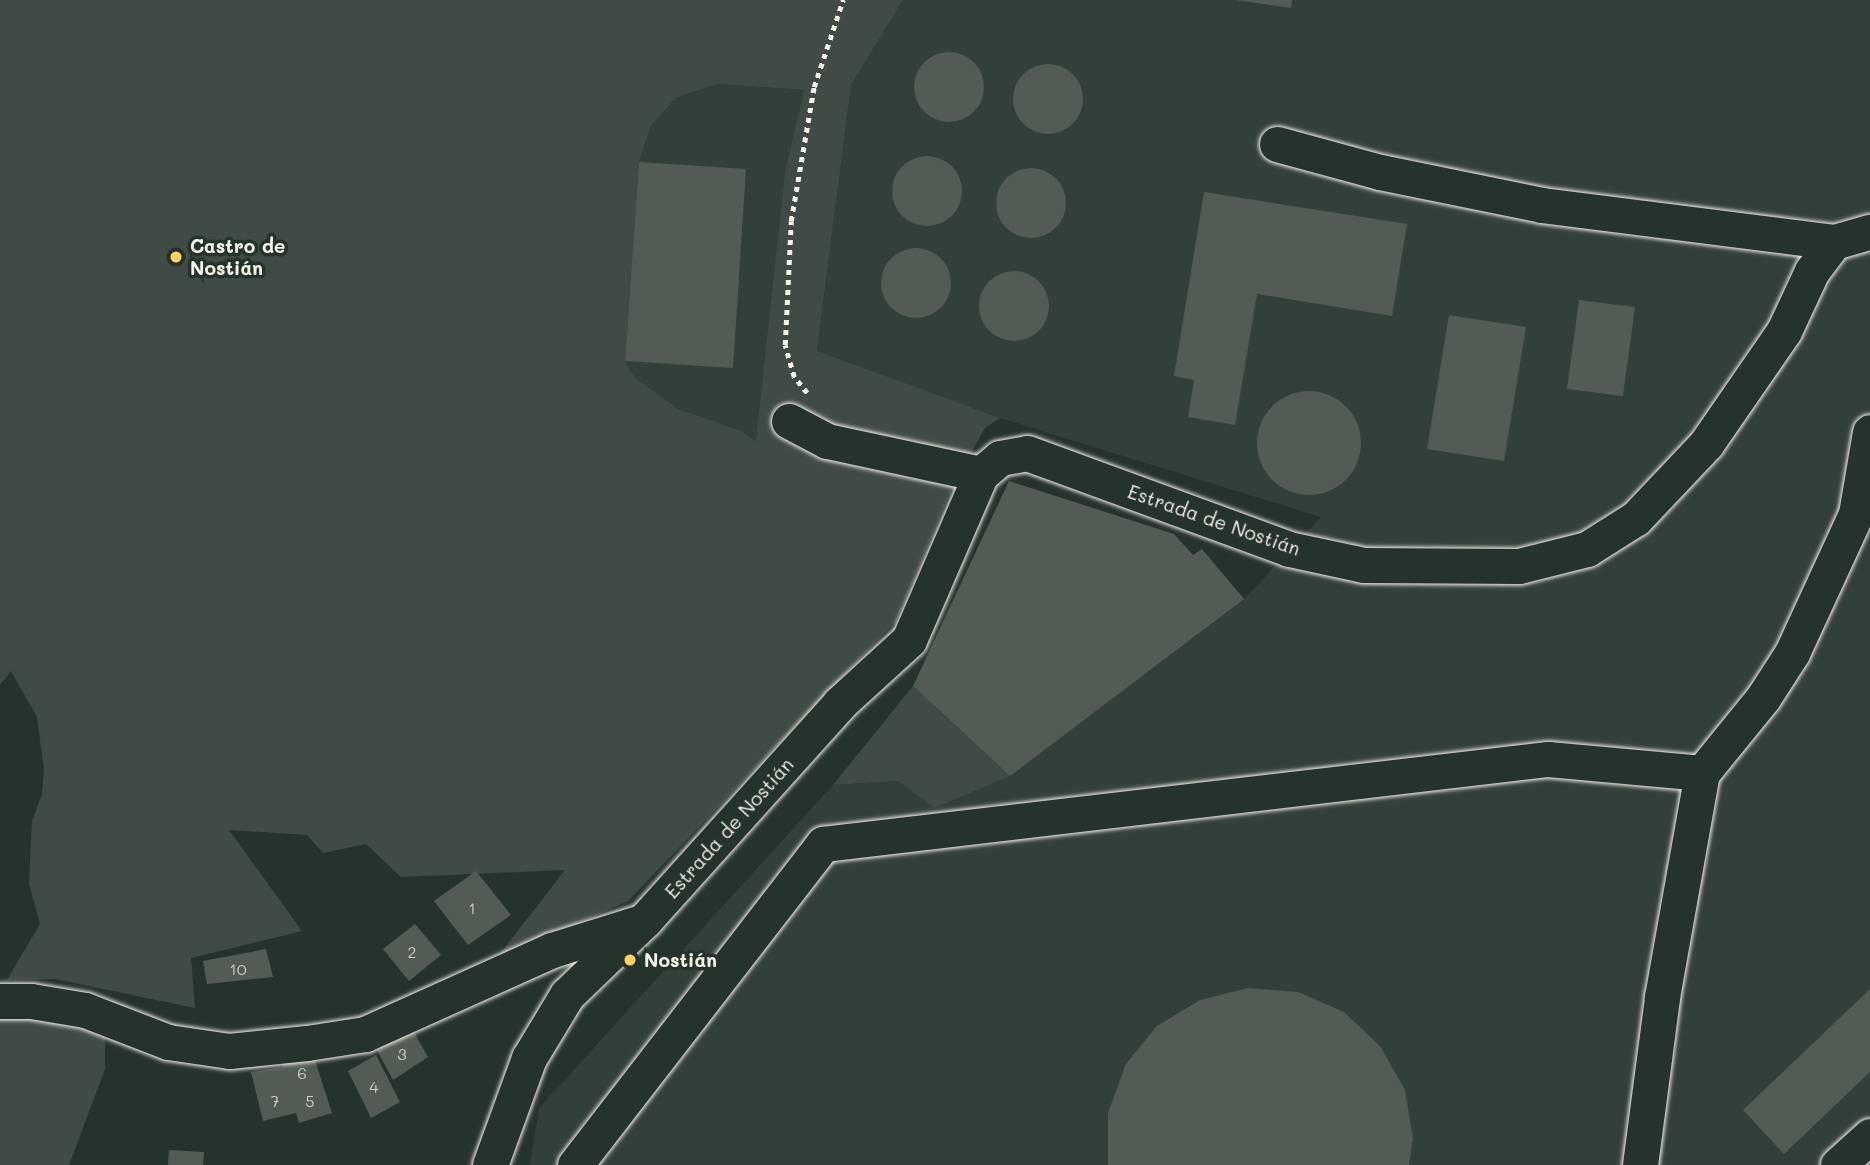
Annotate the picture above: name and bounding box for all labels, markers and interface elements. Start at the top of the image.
place label: Castro de Nostián [190,235,285,279]
marker: Castro de Nostián [168,249,184,265]
street label: Estrada de Nostián [1125,480,1303,560]
street label: Estrada de Nostián [660,753,798,903]
house number: 1 [468,898,476,918]
house number: 2 [408,942,416,962]
place label: Nostián [644,949,717,971]
marker: Nostián [622,952,638,968]
house number: 10 [229,959,247,979]
house number: 3 [397,1044,407,1064]
house number: 6 [297,1063,307,1083]
house number: 4 [369,1077,379,1097]
house number: 7 [271,1091,279,1111]
house number: 5 [305,1091,315,1111]

